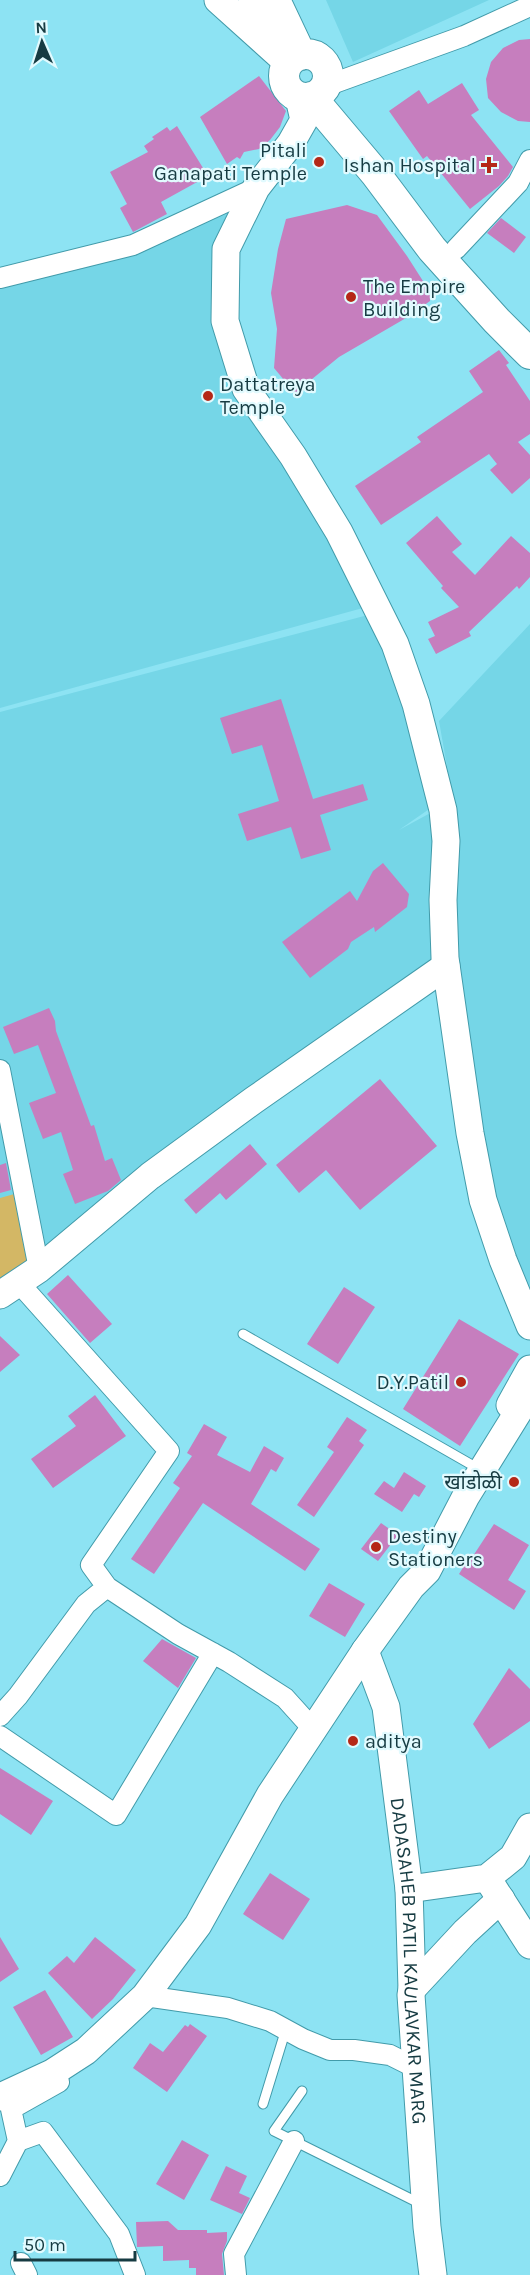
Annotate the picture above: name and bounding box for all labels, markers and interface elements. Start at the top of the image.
north arrow [12,12,72,72]
text: N [35,18,47,37]
place label: Pitali Ganapati Temple [154,139,307,185]
place label: Ishan Hospital [343,154,476,177]
marker: Pitali Ganapati Temple [312,155,326,169]
marker: Ishan Hospital [480,156,498,174]
place label: The Empire Building [363,275,465,321]
marker: The Empire Building [344,290,358,304]
place label: Dattatreya Temple [220,373,316,419]
marker: Dattatreya Temple [201,389,215,403]
place label: D.Y.Patil [377,1371,449,1394]
marker: D.Y.Patil [454,1375,468,1389]
place label: खांडोळी [444,1470,503,1494]
marker: खांडोळी [507,1475,521,1489]
place label: Destiny Stationers [388,1525,483,1571]
marker: Destiny Stationers [369,1540,383,1554]
place label: aditya [365,1730,422,1753]
marker: aditya [346,1734,360,1748]
street label: DADASAHEB PATIL KAULAVKAR MARG [386,1796,431,2125]
scale bar [15,2224,135,2262]
text: 50 m [24,2234,66,2256]

